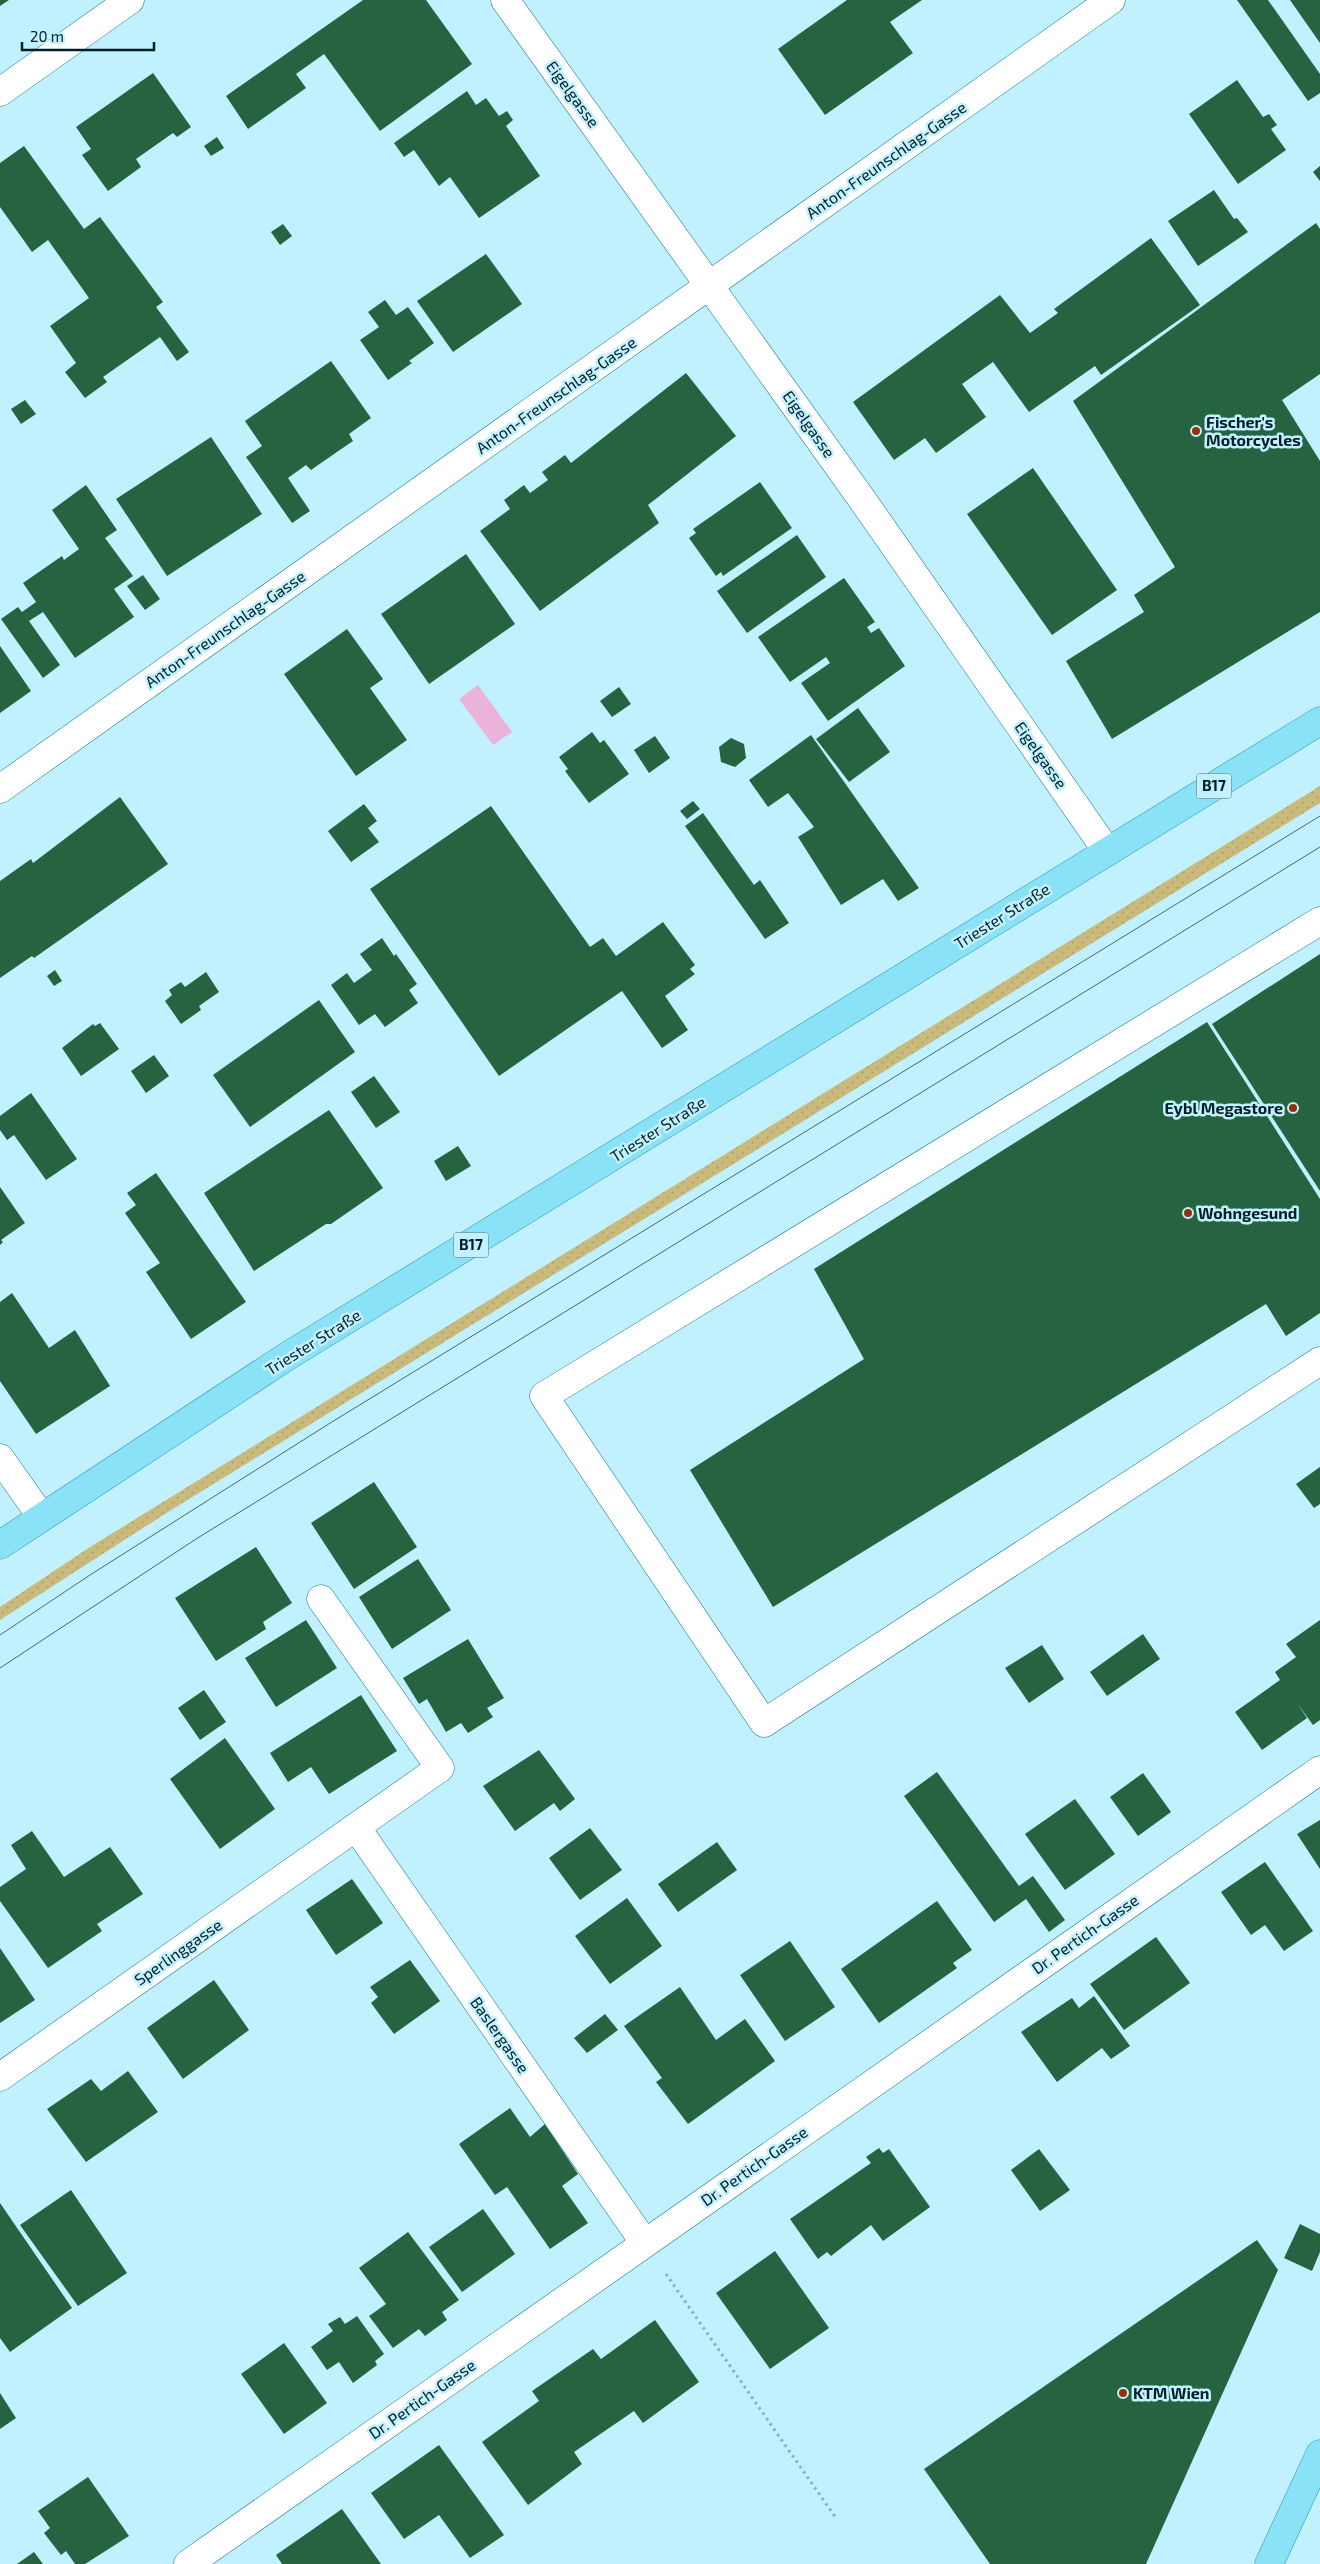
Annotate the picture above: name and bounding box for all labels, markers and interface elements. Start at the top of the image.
scale bar [22,20,155,52]
text: 20 m [30,27,64,45]
street label: Eigelgasse [543,57,604,131]
street label: Anton-Freunschlag-Gasse [802,97,969,222]
street label: Anton-Freunschlag-Gasse [472,332,639,457]
street label: Eigelgasse [779,386,839,461]
place label: Fischer's Motorcycles [1206,412,1301,450]
marker: Fischer's Motorcycles [1190,425,1202,437]
street label: Anton-Freunschlag-Gasse [141,566,308,691]
street label: Eigelgasse [1011,717,1071,792]
road number: B17 [1196,774,1232,798]
street label: Triester Straße [951,879,1053,952]
street label: Triester Straße [607,1092,709,1165]
place label: Eybl Megastore [1165,1098,1283,1118]
marker: Eybl Megastore [1287,1102,1299,1114]
place label: Wohngesund [1198,1203,1297,1222]
marker: Wohngesund [1182,1207,1194,1219]
road number: B17 [454,1232,488,1258]
street label: Triester Straße [262,1305,364,1378]
street label: Dr. Pertich-Gasse [1028,1890,1142,1977]
street label: Sperlinggasse [130,1914,225,1989]
street label: Baslergasse [467,1993,534,2077]
street label: Dr. Pertich-Gasse [697,2122,811,2209]
street label: Dr. Pertich-Gasse [365,2355,479,2442]
place label: KTM Wien [1133,2383,1209,2402]
marker: KTM Wien [1117,2387,1129,2399]

